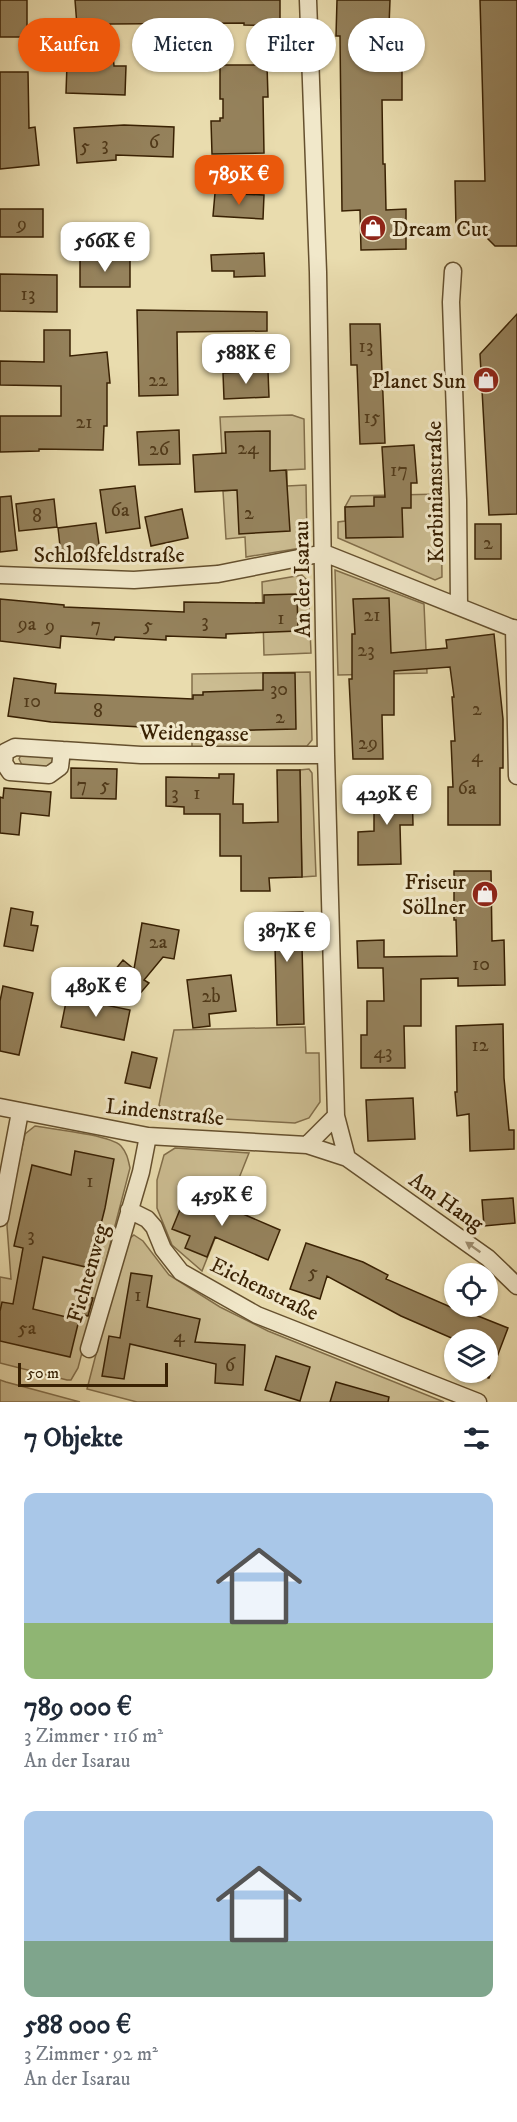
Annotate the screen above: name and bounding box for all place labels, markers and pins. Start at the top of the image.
pin: 789K € [190,155,288,206]
shop icon: Dream Cut [358,213,388,243]
place label: Dream Cut [392,216,489,243]
pin: 566K € [56,222,154,273]
pin: 588K € [197,334,295,385]
shop icon: Planet Sun [471,365,501,395]
place label: Planet Sun [371,368,467,395]
pin: 429K € [338,775,436,826]
place label: Friseur Söllner [402,869,467,921]
shop icon: Friseur Söllner [470,879,500,909]
pin: 387K € [238,912,336,963]
pin: 489K € [47,967,145,1018]
pin: 459K € [173,1176,271,1227]

